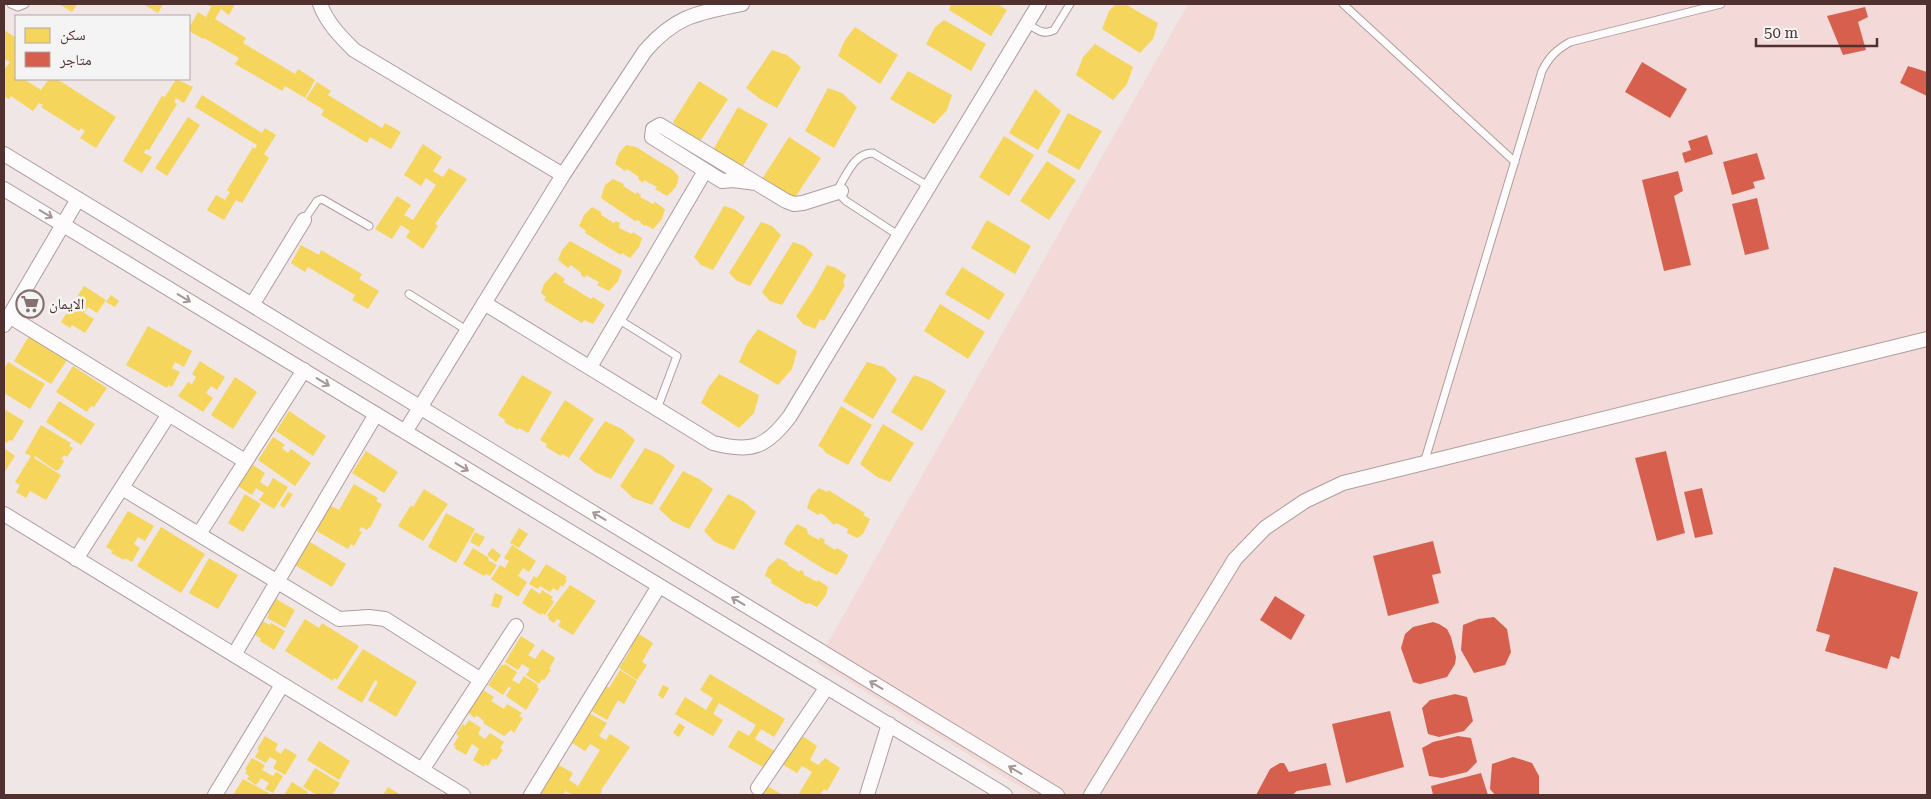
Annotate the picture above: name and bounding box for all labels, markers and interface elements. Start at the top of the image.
legend [15,15,190,80]
scale bar [1756,15,1877,47]
text: 50 m [1764,24,1799,42]
text: سكن [60,26,86,45]
text: متاجر [59,51,92,69]
one-way arrow [38,209,52,219]
supermarket icon: الايمان [15,289,45,319]
one-way arrow [177,293,191,303]
place label: الايمان [49,295,84,314]
one-way arrow [316,378,330,388]
one-way arrow [455,462,469,472]
one-way arrow [592,511,606,521]
one-way arrow [731,595,745,605]
one-way arrow [870,680,884,690]
one-way arrow [1009,764,1023,774]

